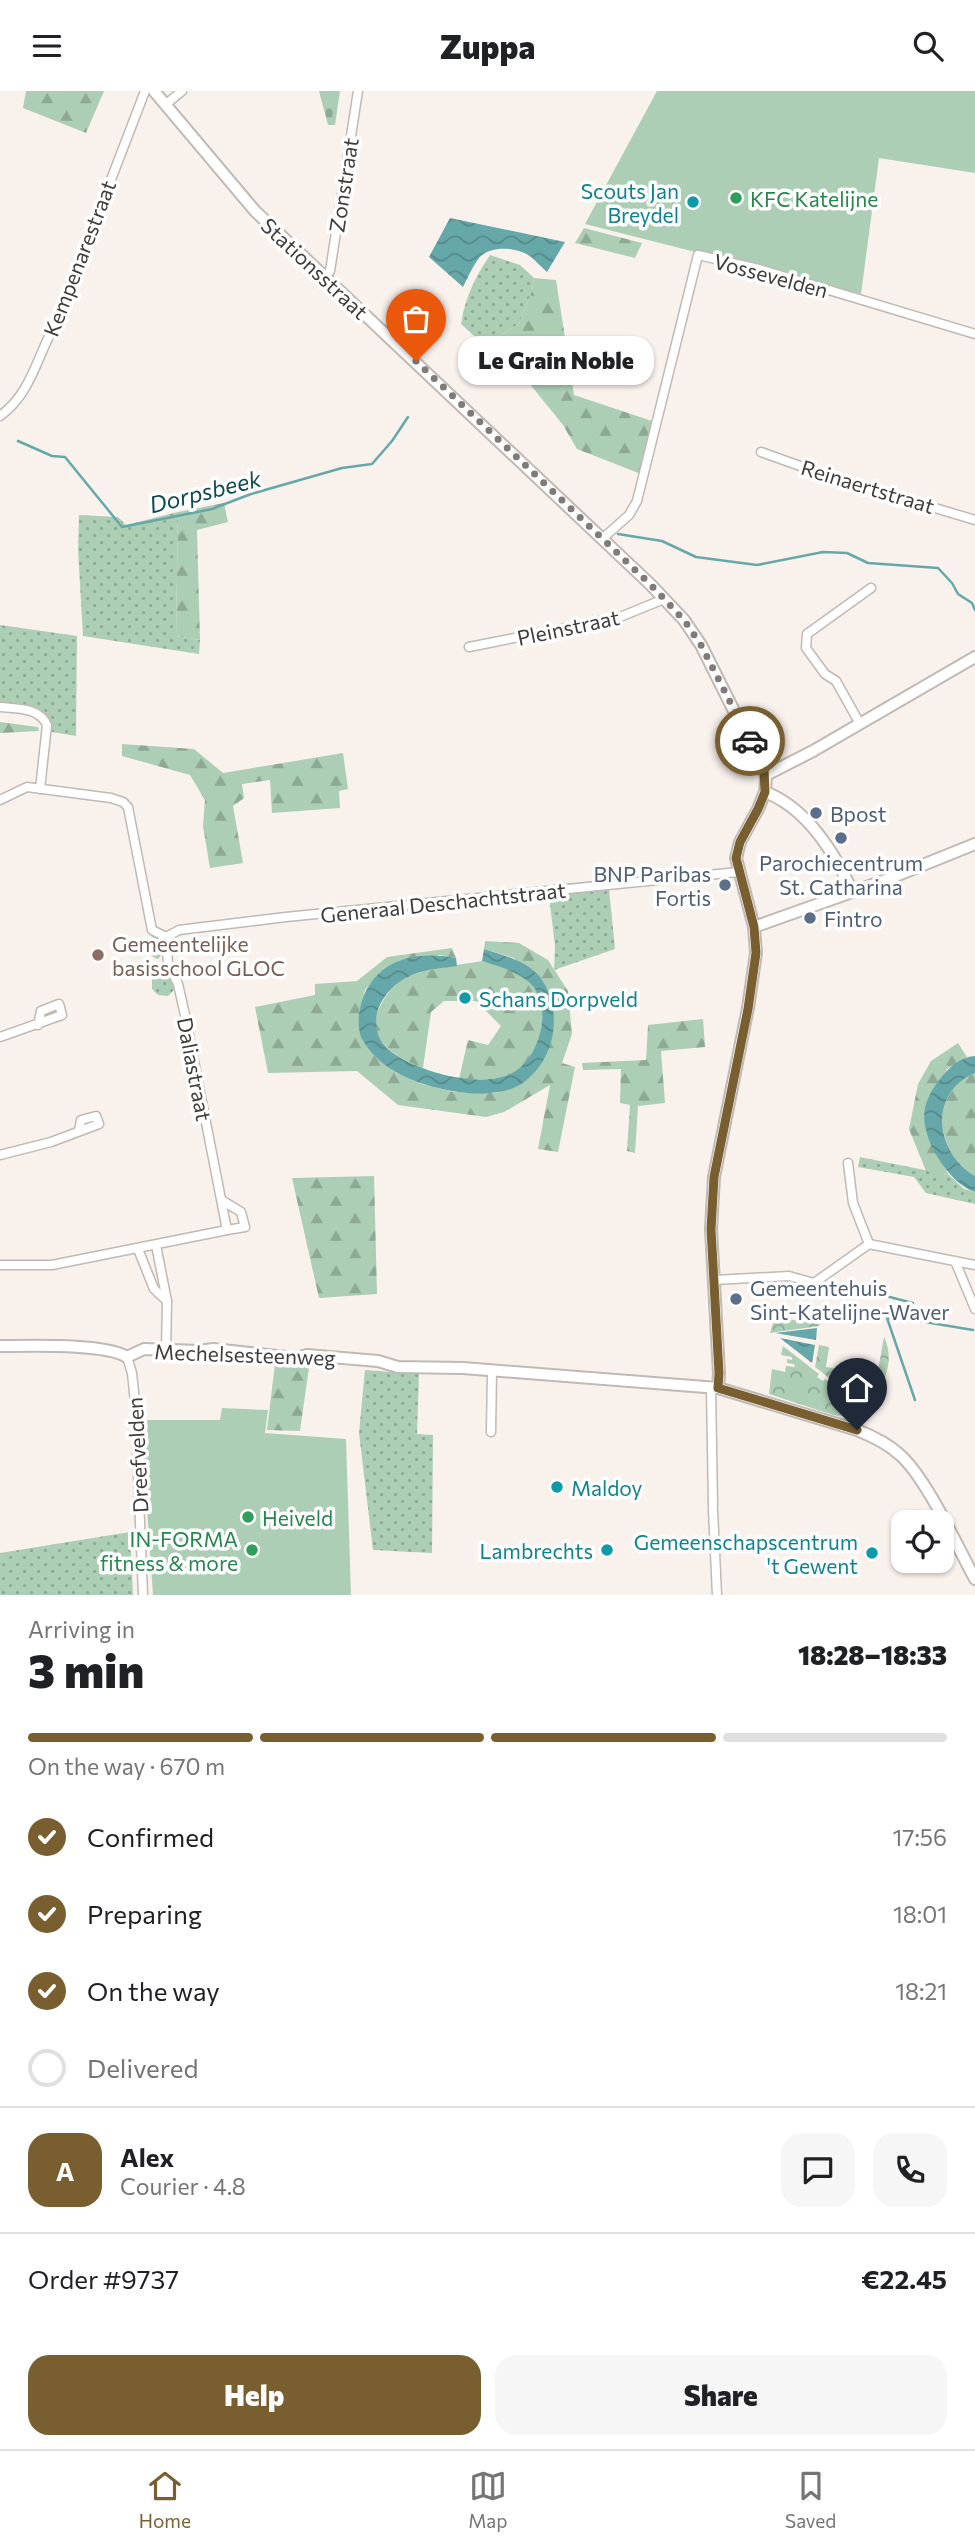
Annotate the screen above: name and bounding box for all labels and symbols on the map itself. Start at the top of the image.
street label: Zonstraat [323,136,363,234]
street label: Kempenarestraat [38,176,120,340]
place label: Scouts Jan Breydel [581,178,679,227]
place label: KFC Katelijne [750,186,878,211]
marker: KFC Katelijne [728,190,744,206]
marker: Scouts Jan Breydel [685,194,701,210]
street label: Stationsstraat [256,212,374,324]
street label: Vossevelden [711,248,831,302]
pin [386,289,446,361]
callout: Le Grain Noble [458,337,654,385]
street label: Reinaertstraat [798,454,938,518]
water label: Dorpsbeek [146,463,264,518]
street label: Pleinstraat [515,604,621,650]
courier [715,706,785,776]
place label: Bpost [830,801,886,826]
marker: Bpost [808,805,824,821]
marker: Parochiecentrum St. Catharina [833,830,849,846]
place label: Parochiecentrum St. Catharina [759,850,923,899]
place label: BNP Paribas Fortis [594,861,711,910]
street label: Generaal Deschachtstraat [319,877,567,927]
marker: BNP Paribas Fortis [717,877,733,893]
place label: Fintro [824,906,883,931]
marker: Fintro [802,910,818,926]
place label: Gemeentelijke basisschool GLOC [112,931,285,980]
marker: Gemeentelijke basisschool GLOC [90,947,106,963]
place label: Schans Dorpveld [479,986,638,1011]
marker: Schans Dorpveld [457,990,473,1006]
street label: Daliastraat [173,1015,217,1123]
place label: Gemeentehuis Sint-Katelijne-Waver [750,1275,950,1324]
marker: Gemeentehuis Sint-Katelijne-Waver [728,1291,744,1307]
street label: Mechelsesteenweg [154,1338,336,1370]
pin [827,1358,887,1430]
street label: Dreefvelden [121,1397,153,1513]
place label: Maldoy [571,1475,643,1500]
marker: Maldoy [549,1479,565,1495]
place label: Heiveld [262,1505,333,1530]
marker: Heiveld [240,1509,256,1525]
place label: IN-FORMA fitness & more [100,1526,238,1575]
place label: Gemeenschapscentrum 't Gewent [634,1529,858,1578]
place label: Lambrechts [480,1538,593,1563]
marker: IN-FORMA fitness & more [244,1542,260,1558]
marker: Lambrechts [599,1542,615,1558]
marker: Gemeenschapscentrum 't Gewent [864,1545,880,1561]

